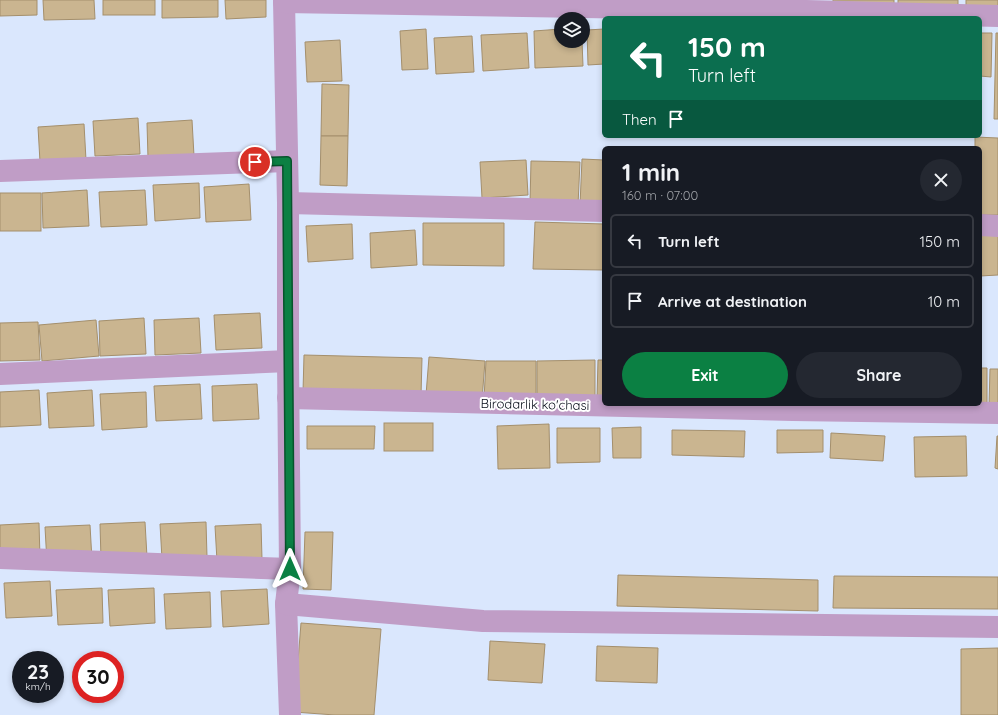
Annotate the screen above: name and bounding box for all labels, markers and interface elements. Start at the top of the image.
map controls [554,12,590,48]
button: layers [554,12,590,48]
text: 150 m [688,29,766,64]
icon: left [622,32,674,84]
text: Turn left [688,64,756,87]
icon: arrive [665,108,687,130]
text: Then [622,110,657,129]
pin [238,145,272,179]
icon: arrive [244,151,266,173]
text: 1 min [622,157,680,187]
button: close [920,159,962,201]
text: 160 m · 07:00 [622,187,698,203]
icon: left [624,230,646,252]
text: Turn left [658,232,720,251]
text: 150 m [920,232,960,251]
icon: arrive [624,290,646,312]
text: Arrive at destination [658,292,807,311]
text: 10 m [928,292,960,311]
button: Exit [622,352,788,398]
button: Share [796,352,962,398]
street label: Birodarlik ko'chasi [480,395,590,413]
position arrow [269,548,311,590]
speed limit sign: 30 [72,651,124,703]
text: 23 [27,659,49,684]
text: km/h [25,680,51,693]

